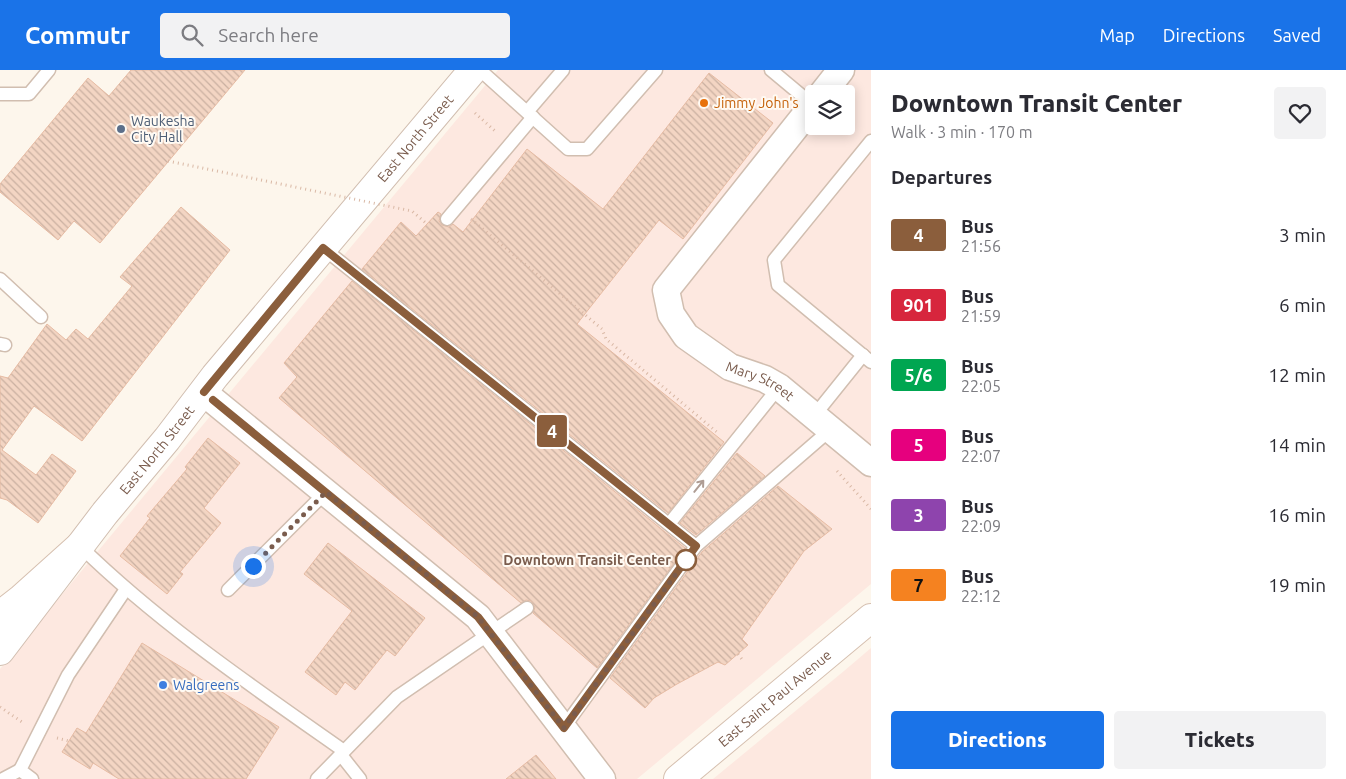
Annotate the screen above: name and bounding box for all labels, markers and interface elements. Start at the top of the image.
search box [160,13,510,58]
icon: search [178,21,206,49]
text: Commutr [25,22,130,49]
text: Search here [218,24,319,46]
text: Map [1099,25,1135,45]
text: Directions [1163,25,1245,45]
text: Saved [1273,25,1321,45]
map controls [805,85,855,135]
button: layers [805,85,855,135]
button: heart [1274,87,1326,139]
text: Downtown Transit Center [891,90,1182,117]
street label: East North Street [374,91,457,185]
place label: Jimmy John's [714,95,799,111]
marker: Jimmy John's [698,97,710,109]
place label: Waukesha City Hall [131,113,195,145]
marker: Waukesha City Hall [115,123,127,135]
text: Walk · 3 min · 170 m [891,123,1033,141]
text: Departures [891,166,992,188]
text: Bus [961,215,994,237]
text: 3 min [1279,224,1326,246]
text: 4 [913,225,924,245]
text: 21:56 [961,237,1001,255]
text: Bus [961,285,994,307]
text: 6 min [1279,294,1326,316]
text: 901 [903,295,934,315]
text: 21:59 [961,307,1001,325]
text: Bus [961,355,994,377]
street label: Mary Street [724,358,798,404]
text: 12 min [1268,364,1326,386]
text: 5/6 [905,365,932,385]
text: 22:05 [961,377,1001,395]
street label: East North Street [116,402,198,497]
line badge: 4 [536,415,568,447]
text: 4 [547,421,557,441]
text: Bus [961,425,994,447]
text: 14 min [1268,434,1326,456]
text: 5 [913,435,924,455]
text: 22:07 [961,447,1001,465]
one-way arrow [694,480,705,493]
text: Bus [961,495,994,517]
text: 16 min [1268,504,1326,526]
text: 3 [913,505,924,525]
text: 22:09 [961,517,1001,535]
marker: Downtown Transit Center [675,549,697,571]
place label: Downtown Transit Center [503,552,671,568]
your location [241,554,266,579]
text: Bus [961,565,994,587]
text: 19 min [1268,574,1326,596]
text: 7 [913,575,924,595]
text: 22:12 [961,587,1001,605]
street label: East Saint Paul Avenue [715,647,834,750]
place label: Walgreens [173,677,239,693]
marker: Walgreens [157,679,169,691]
button: Directions [891,711,1104,769]
button: Tickets [1114,711,1326,769]

